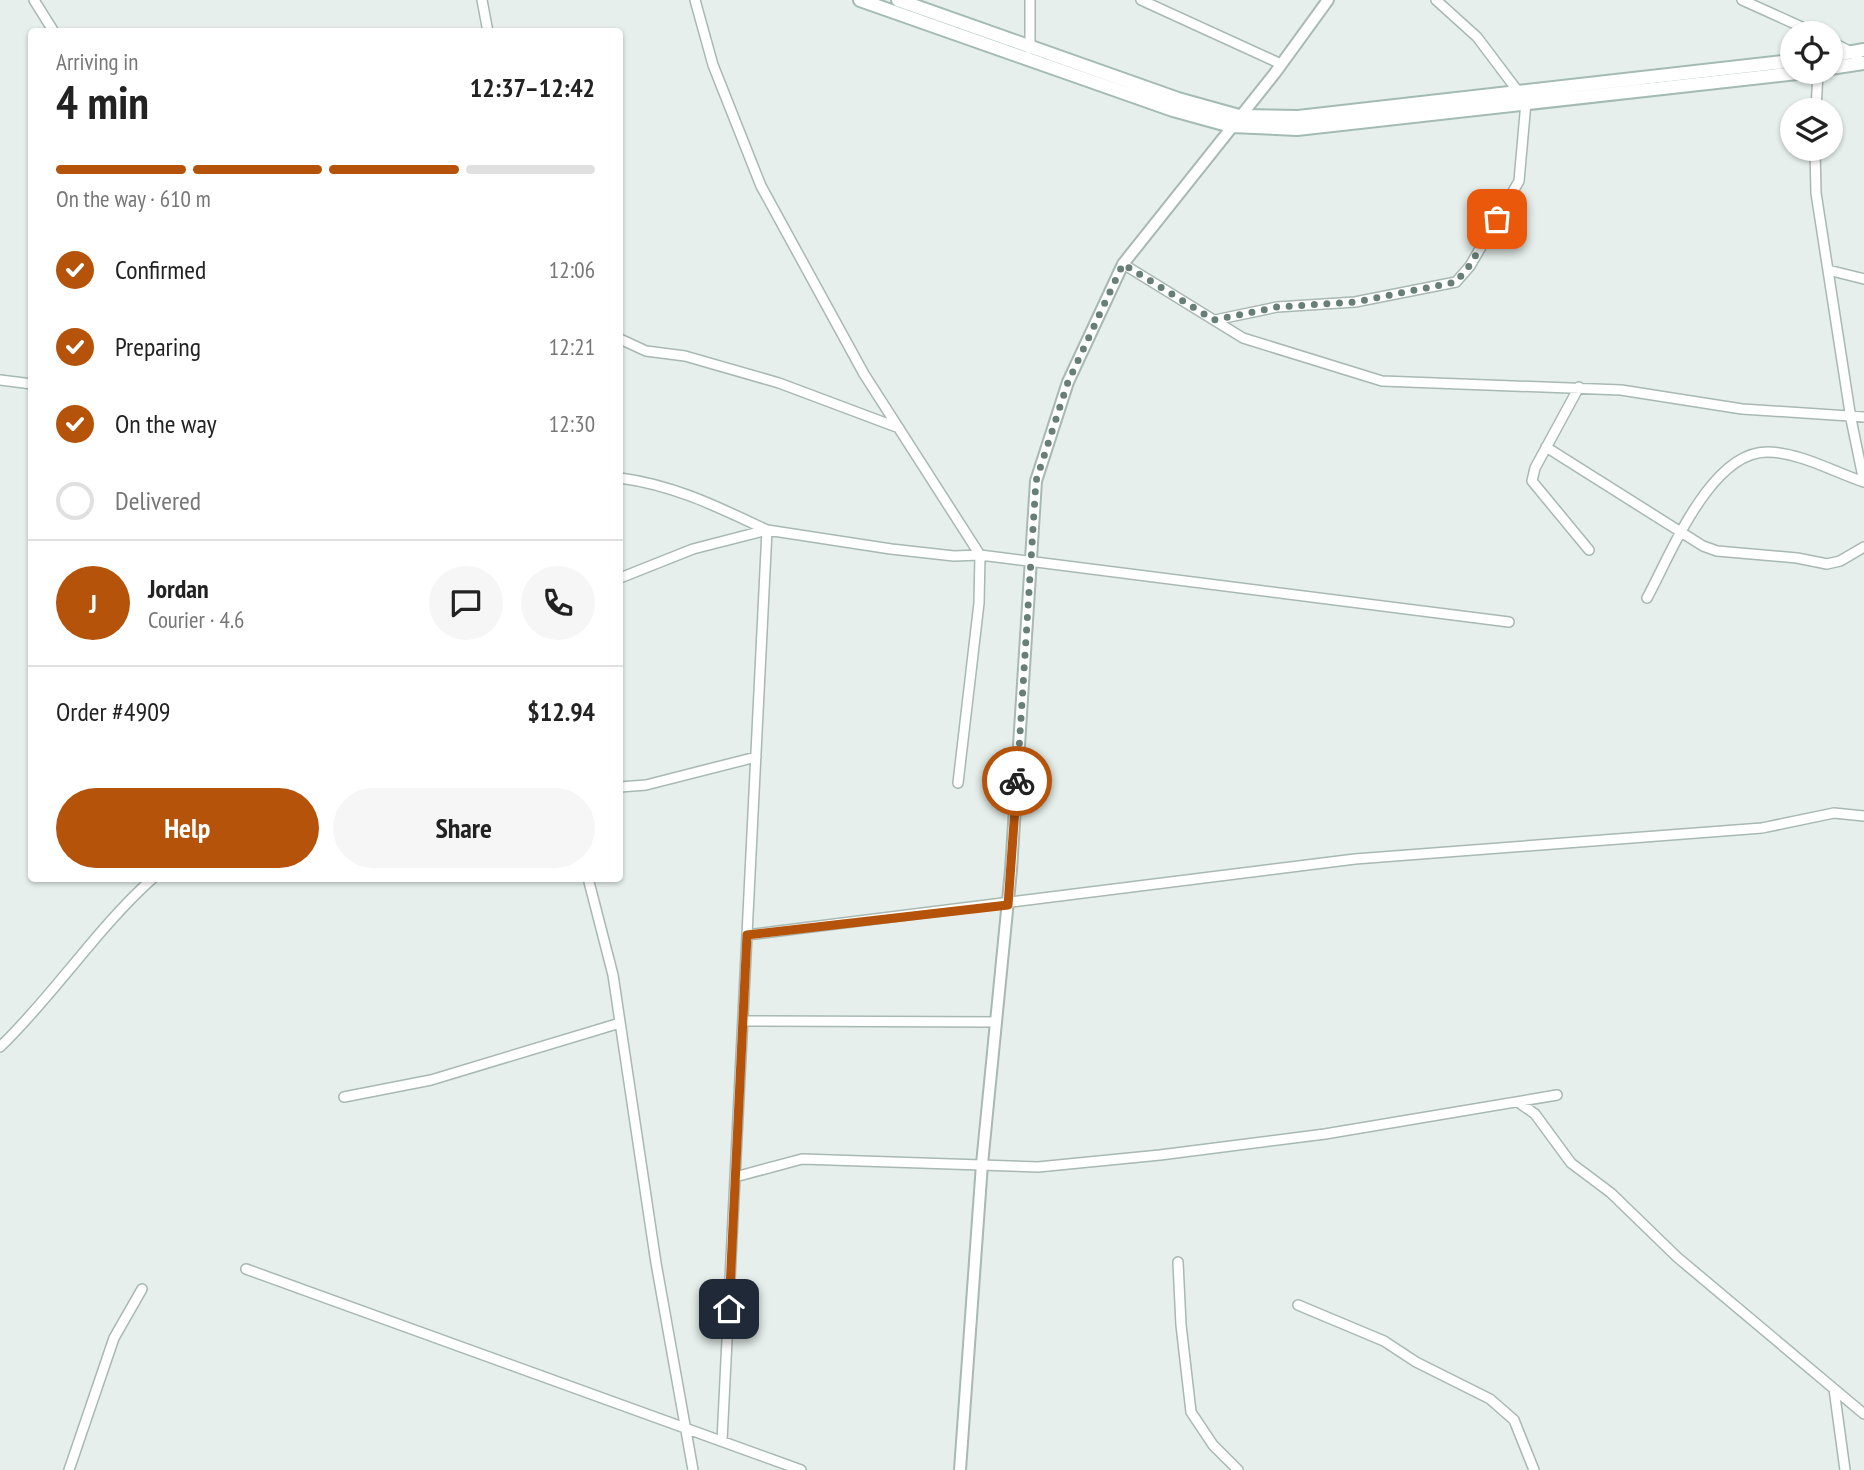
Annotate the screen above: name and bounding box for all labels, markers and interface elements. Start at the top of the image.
map controls [1780,21,1843,161]
button: locate [1780,21,1843,84]
text: Arriving in [56,47,138,76]
text: 12:37–12:42 [470,71,595,104]
text: 4 min [56,72,149,132]
button: layers [1780,98,1843,161]
text: On the way · 610 m [56,184,211,213]
pin [1467,189,1527,249]
icon: bag [1478,200,1516,238]
icon: check [56,251,94,289]
text: Confirmed [115,253,206,286]
text: 12:06 [549,255,595,284]
icon: check [56,328,94,366]
text: Preparing [115,330,201,363]
text: 12:21 [549,332,595,361]
icon: check [56,405,94,443]
text: On the way [115,407,217,440]
text: 12:30 [549,409,595,438]
text: Delivered [115,484,201,517]
button: chat [429,566,503,640]
button: phone [521,566,595,640]
text: Jordan [148,572,209,605]
text: J [89,587,97,620]
text: Courier · 4.6 [148,605,244,634]
text: Order #4909 [56,695,171,728]
text: $12.94 [527,695,595,728]
courier [982,746,1052,816]
icon: bike [998,762,1036,800]
button: Help [56,788,319,868]
button: Share [333,788,595,868]
pin [699,1279,759,1339]
icon: home [710,1290,748,1328]

